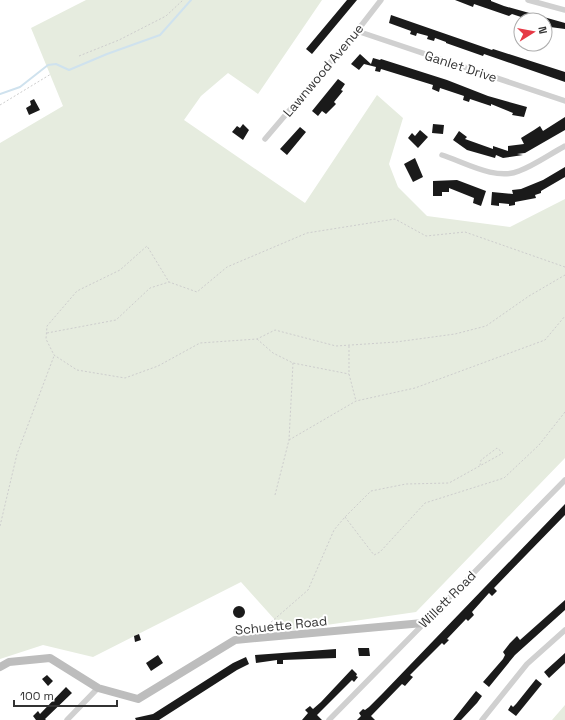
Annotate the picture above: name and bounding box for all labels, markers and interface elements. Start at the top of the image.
north arrow [513,12,553,52]
street label: Lawnwood Avenue [279,20,367,120]
text: N [535,25,550,35]
street label: Ganlet Drive [422,47,499,86]
street label: Willett Road [415,567,480,632]
street label: Schuette Road [234,612,328,639]
scale bar [14,682,117,708]
text: 100 m [20,688,54,704]

